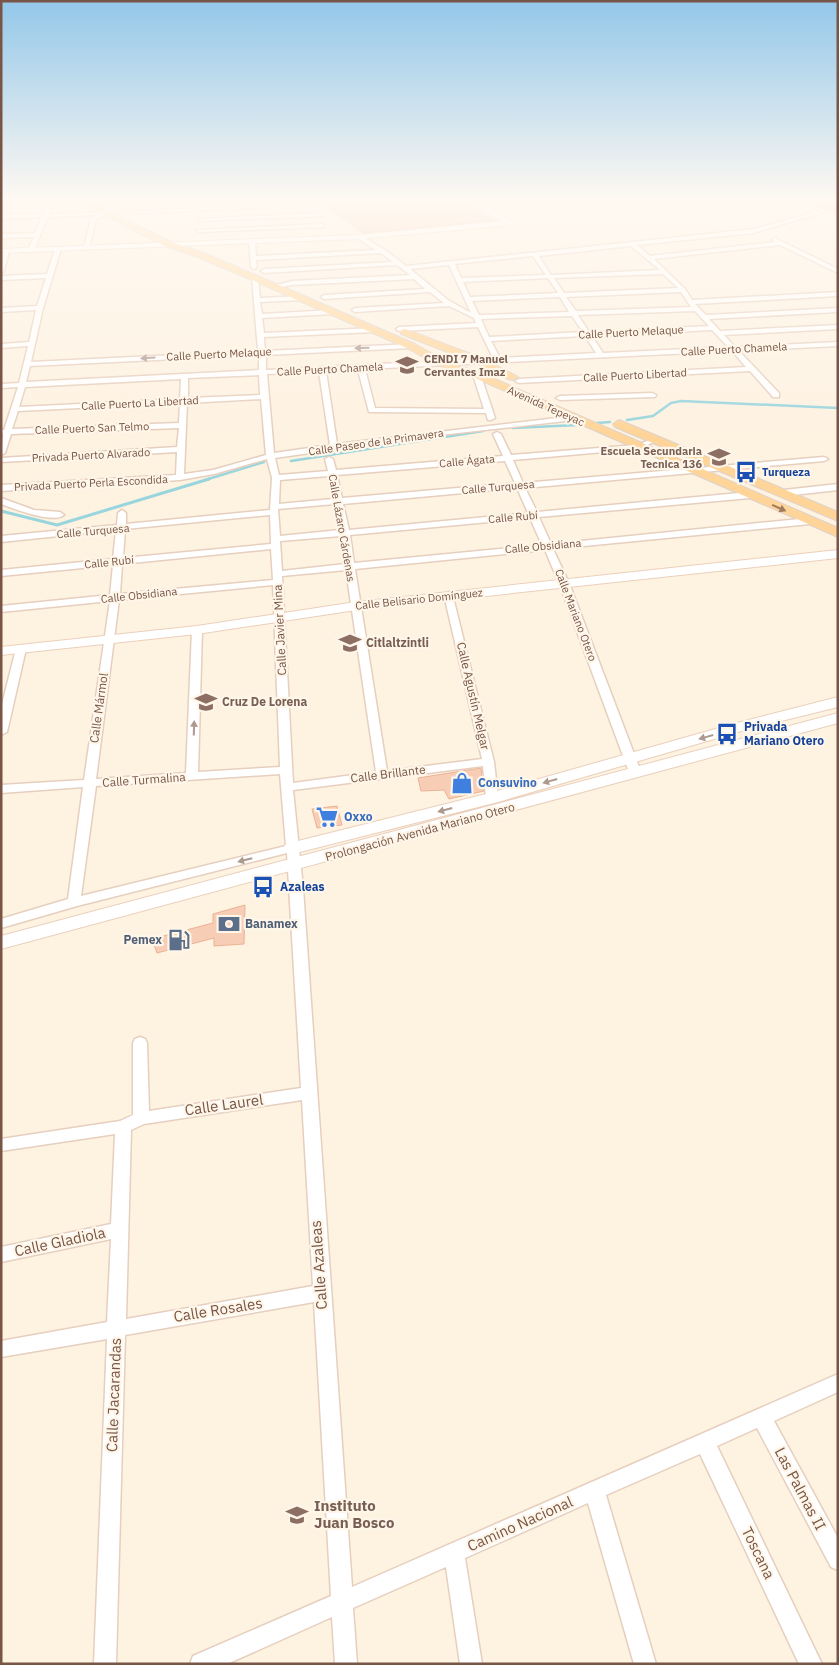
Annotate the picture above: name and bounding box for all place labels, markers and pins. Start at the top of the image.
school or university icon: CENDI 7 Manuel Cervantes Imaz [394,352,420,378]
place label: CENDI 7 Manuel Cervantes Imaz [424,352,509,379]
place label: Escuela Secundaria Tecnica 136 [601,444,702,471]
school or university icon: Escuela Secundaria Tecnica 136 [706,444,732,470]
bus stop icon: Turqueza [733,459,759,485]
place label: Turqueza [762,465,810,479]
school or university icon: Citlaltzintli [337,630,363,656]
place label: Citlaltzintli [366,635,429,650]
school or university icon: Cruz De Lorena [193,689,219,715]
place label: Cruz De Lorena [222,694,307,709]
place label: Privada Mariano Otero [744,719,824,748]
bus stop icon: Privada Mariano Otero [714,721,740,747]
shop icon: Consuvino [449,770,475,796]
place label: Consuvino [478,775,537,790]
supermarket icon: Oxxo [314,804,340,830]
place label: Oxxo [344,809,373,824]
bus stop icon: Azaleas [250,874,276,900]
place label: Azaleas [280,879,325,894]
bank icon: Banamex [216,911,242,937]
place label: Banamex [245,916,298,931]
fuel station icon: Pemex [166,927,192,953]
place label: Pemex [124,932,162,947]
place label: Instituto Juan Bosco [314,1496,395,1532]
school or university icon: Instituto Juan Bosco [284,1502,310,1528]

